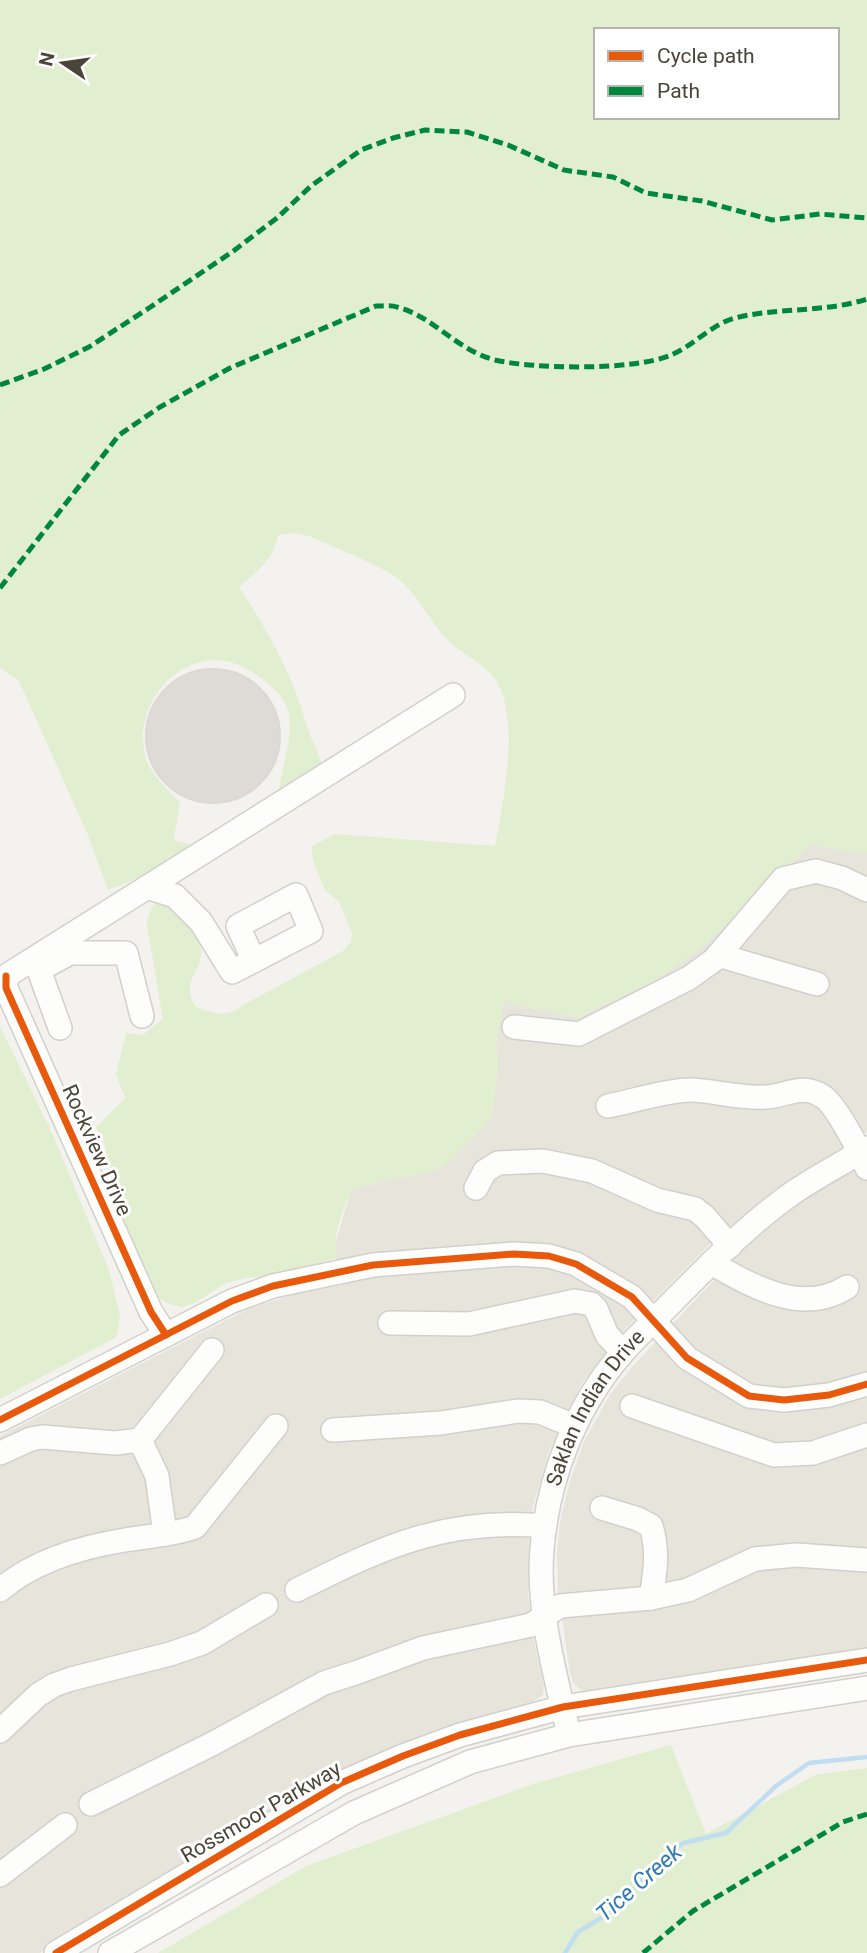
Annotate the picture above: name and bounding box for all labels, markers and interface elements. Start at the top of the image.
north arrow [28,28,98,98]
legend [594,28,839,119]
text: Cycle path [657,44,755,68]
text: N [34,50,60,68]
text: Path [657,79,700,103]
street label: Rockview Drive [57,1081,137,1219]
street label: Saklan Indian Drive [542,1325,649,1489]
street label: Rossmoor Parkway [177,1756,345,1868]
water label: Tice Creek [591,1838,688,1928]

